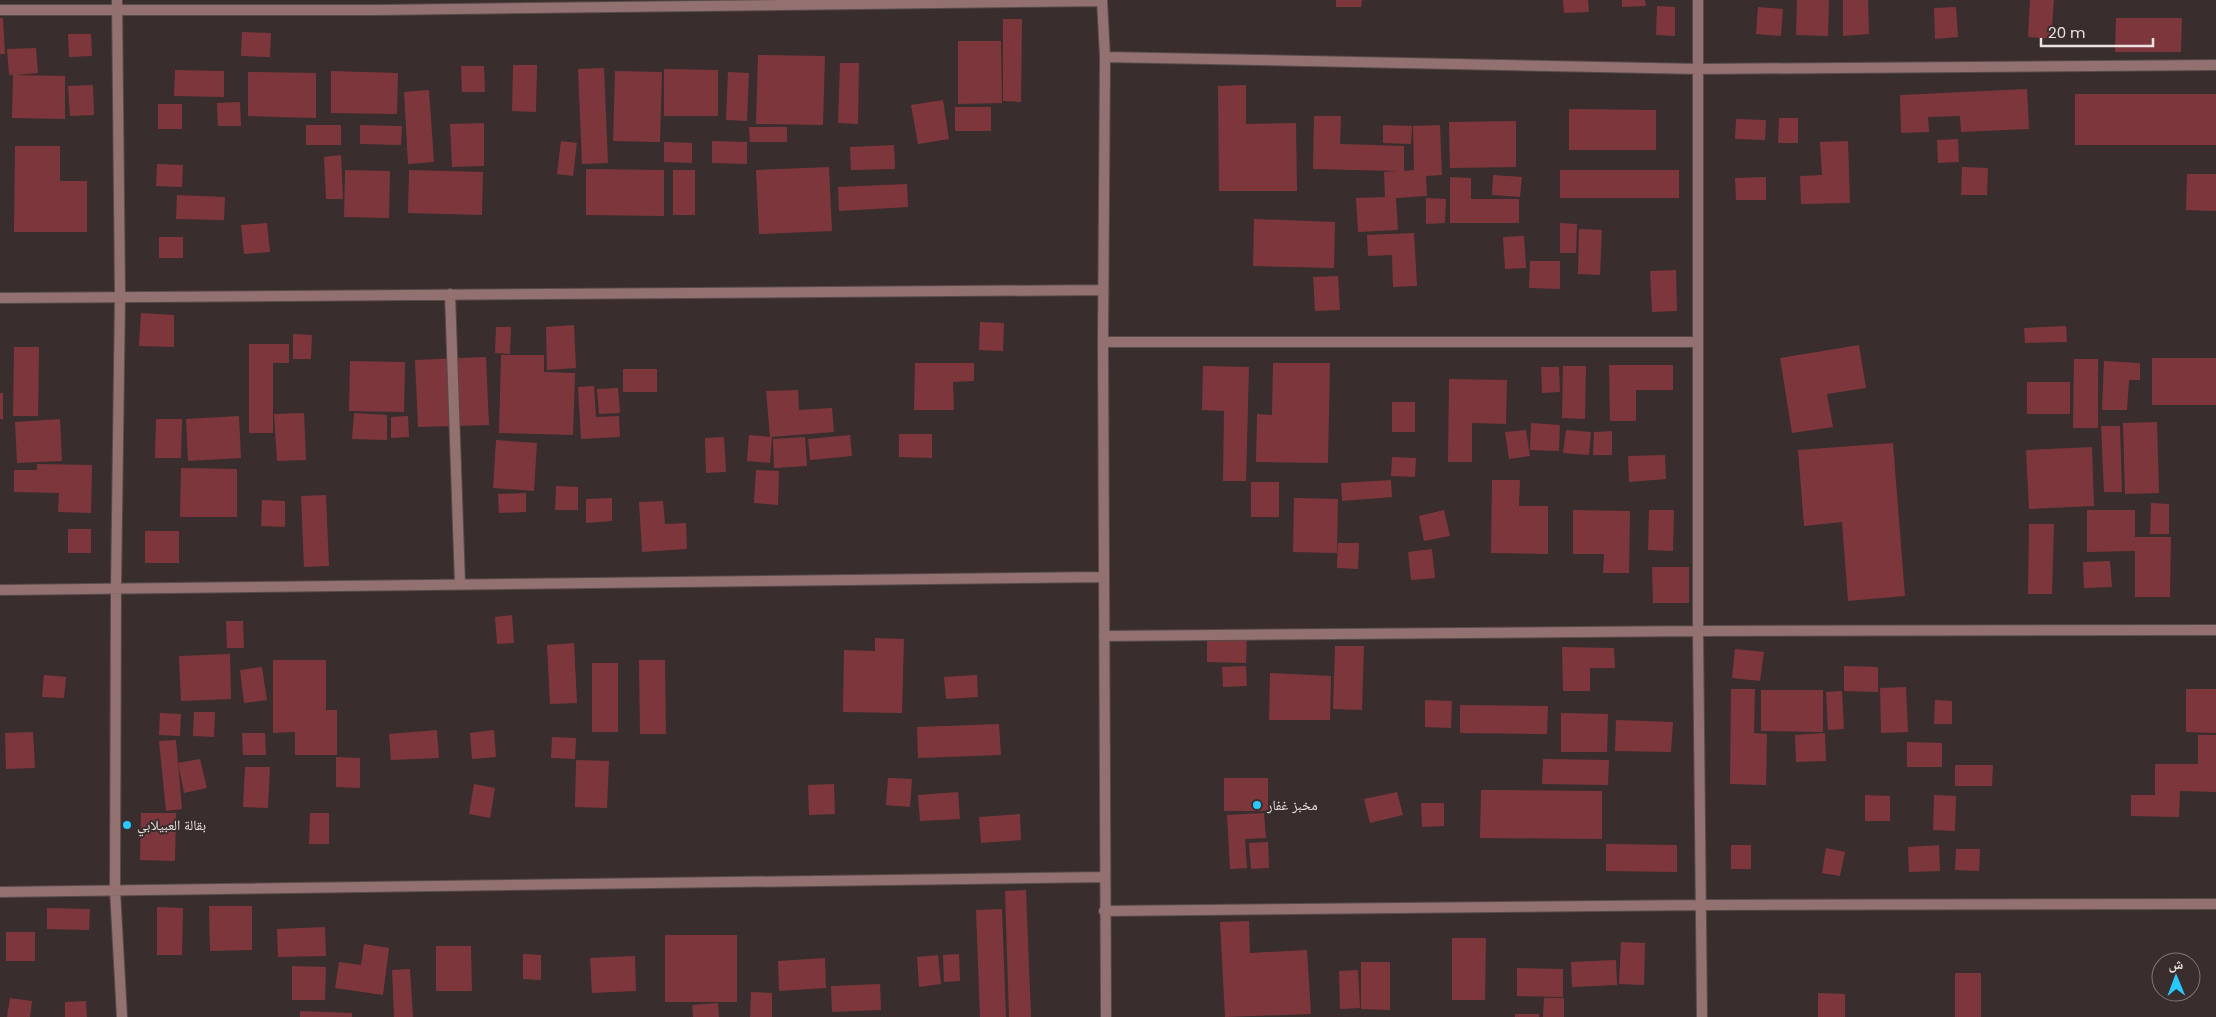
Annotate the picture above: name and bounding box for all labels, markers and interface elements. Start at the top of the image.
scale bar [2041,15,2154,47]
text: 20 m [2048,22,2086,43]
place label: مخبز غفار [1266,795,1318,815]
marker: مخبز غفار [1251,799,1263,811]
place label: بقالة العبيلابي [137,815,206,837]
marker: بقالة العبيلابي [121,819,133,831]
north arrow [2151,952,2201,1002]
text: ش [2168,954,2184,974]

